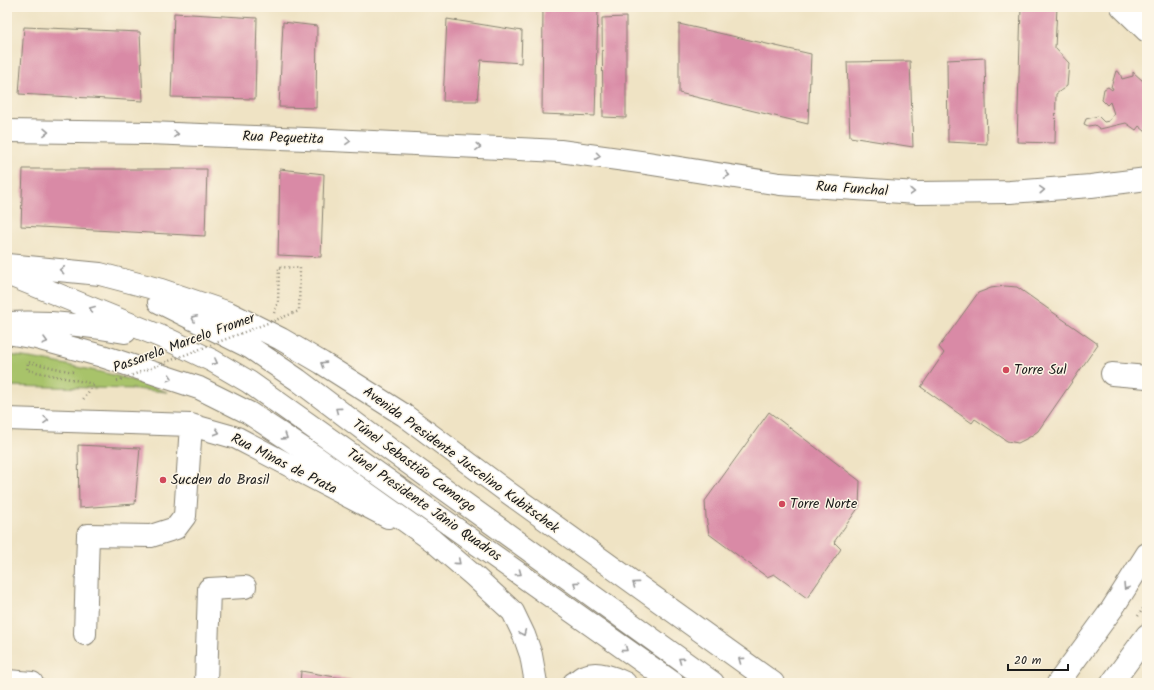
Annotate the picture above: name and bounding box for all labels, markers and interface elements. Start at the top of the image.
street label: Rua Pequetita [242,126,324,150]
one-way arrow [43,128,49,136]
one-way arrow [173,130,179,139]
one-way arrow [345,136,351,145]
one-way arrow [475,142,481,151]
one-way arrow [595,151,601,160]
one-way arrow [724,171,730,179]
street label: Rua Funchal [815,176,889,203]
one-way arrow [1039,185,1045,194]
one-way arrow [909,188,915,197]
one-way arrow [58,266,65,275]
one-way arrow [89,306,97,314]
street label: Passarela Marcelo Fromer [110,307,259,379]
one-way arrow [190,316,198,323]
one-way arrow [41,336,48,345]
one-way arrow [211,358,218,365]
place label: Torre Sul [1014,359,1067,381]
one-way arrow [320,361,327,369]
marker: Torre Sul [1001,365,1011,375]
one-way arrow [166,374,173,382]
street label: Avenida Presidente Juscelino Kubitschek [358,381,564,539]
one-way arrow [336,408,343,415]
street label: Túnel Sebastião Camargo [348,414,480,518]
one-way arrow [43,416,49,424]
one-way arrow [213,427,220,436]
street label: Rua Minas de Prata [227,428,341,500]
one-way arrow [281,432,288,439]
street label: Túnel Presidente Jânio Quadros [342,443,506,567]
place label: Sucden do Brasil [171,469,270,491]
marker: Sucden do Brasil [158,475,168,485]
place label: Torre Norte [790,493,858,515]
marker: Torre Norte [777,499,787,509]
one-way arrow [453,558,461,565]
one-way arrow [515,568,522,575]
one-way arrow [573,581,580,589]
one-way arrow [633,582,640,589]
one-way arrow [1123,583,1131,590]
one-way arrow [518,629,526,637]
one-way arrow [621,644,628,652]
scale bar [1008,646,1068,672]
text: 20 m [1014,651,1042,670]
one-way arrow [738,657,745,665]
one-way arrow [679,658,686,665]

